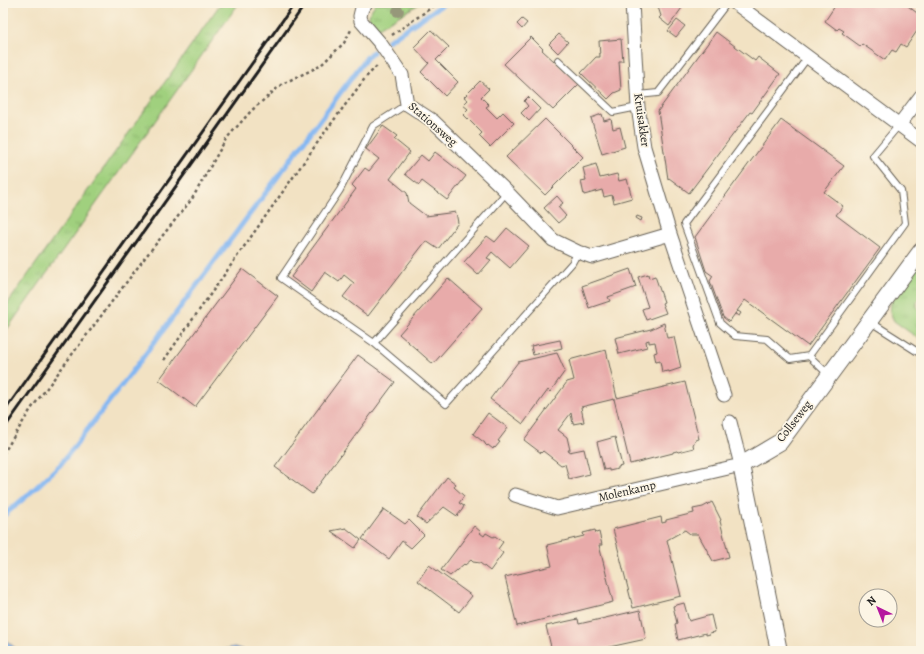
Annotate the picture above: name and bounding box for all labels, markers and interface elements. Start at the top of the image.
street label: Kruisakker [630,92,654,148]
street label: Stationsweg [405,98,461,150]
street label: Collseweg [773,397,815,445]
street label: Molenkamp [597,477,657,505]
north arrow [858,588,898,628]
text: N [863,593,880,609]

